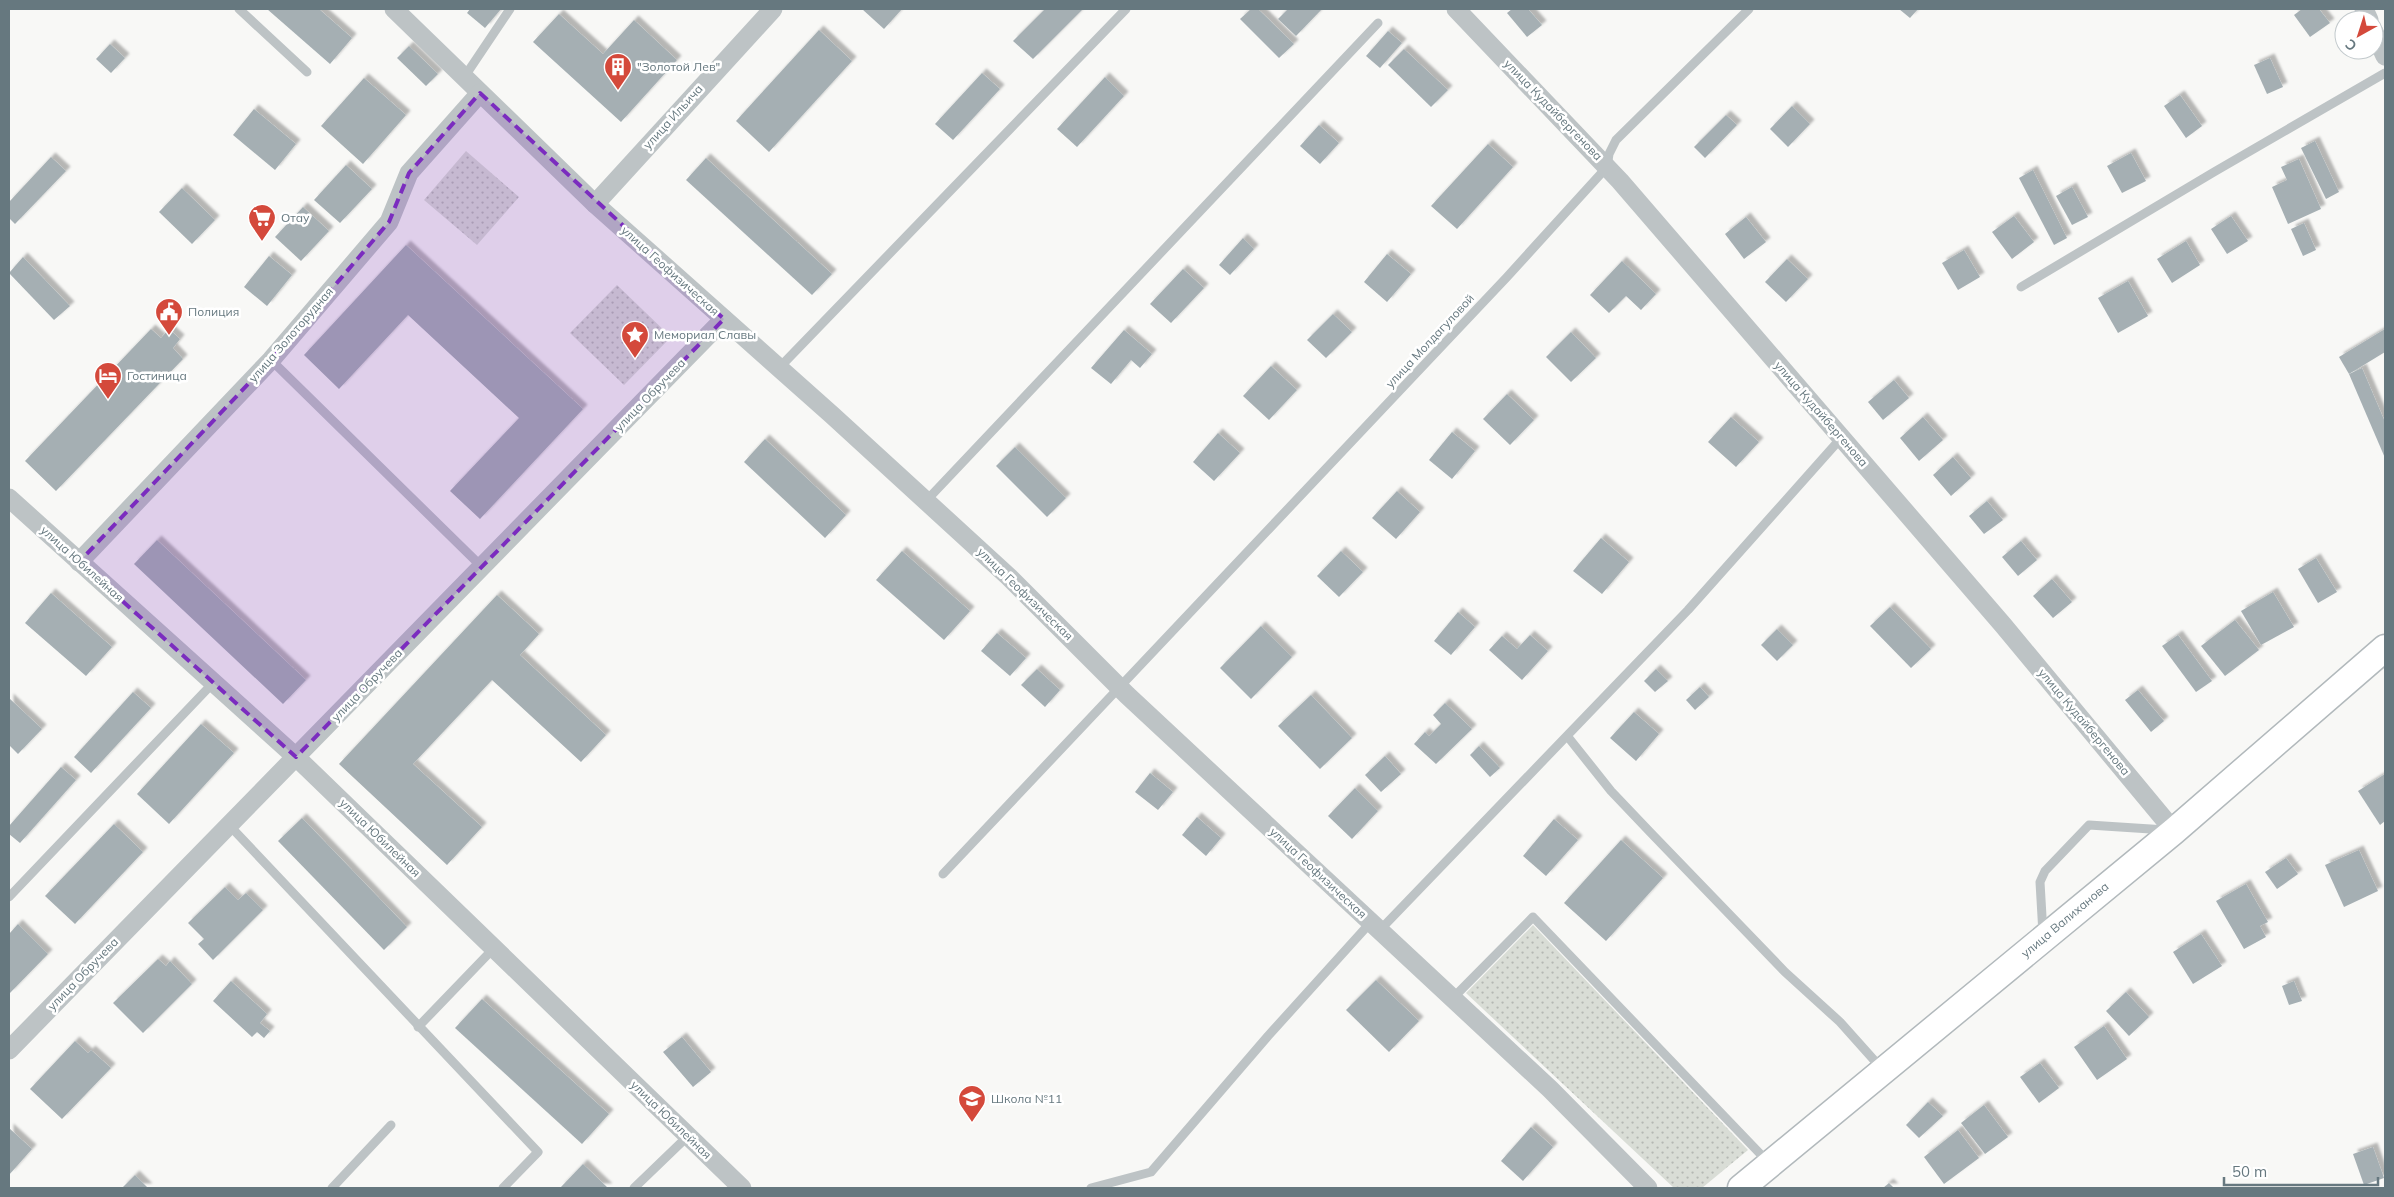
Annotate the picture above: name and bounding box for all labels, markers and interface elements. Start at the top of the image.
north arrow [2334,10,2384,60]
text: С [2341,35,2360,55]
building icon: "Золотой Лев" [603,52,633,91]
street label: улица Кудайбергенова [1501,56,1606,163]
place label: "Золотой Лев" [637,59,720,74]
street label: улица Ильича [640,81,706,152]
supermarket icon: Отау [247,203,277,242]
place label: Отау [281,210,310,225]
street label: улица Геофизическая [618,223,723,319]
street label: улица Золоторудная [245,284,336,385]
street label: улица Молдагуловой [1382,290,1477,391]
public building icon: Полиция [154,297,184,336]
place label: Полиция [188,304,239,319]
place icon: Мемориал Славы [620,320,650,359]
place label: Мемориал Славы [654,327,756,342]
street label: улица Обручева [611,355,688,434]
street label: улица Кудайбергенова [1771,358,1871,469]
hotel icon: Гостиница [93,361,123,400]
place label: Гостиница [127,368,187,383]
street label: улица Юбилейная [38,522,127,605]
street label: улица Геофизическая [974,544,1076,643]
street label: улица Обручева [328,645,405,724]
street label: улица Кудайбергенова [2035,665,2133,778]
street label: улица Юбилейная [337,795,424,880]
street label: улица Геофизическая [1267,824,1370,921]
street label: улица Валиханова [2018,879,2112,961]
street label: улица Обручева [44,934,121,1013]
street label: улица Юбилейная [628,1077,715,1162]
school or university icon: Школа №11 [957,1084,987,1123]
place label: Школа №11 [991,1091,1062,1106]
scale bar [2224,1154,2378,1186]
text: 50 m [2232,1162,2267,1181]

